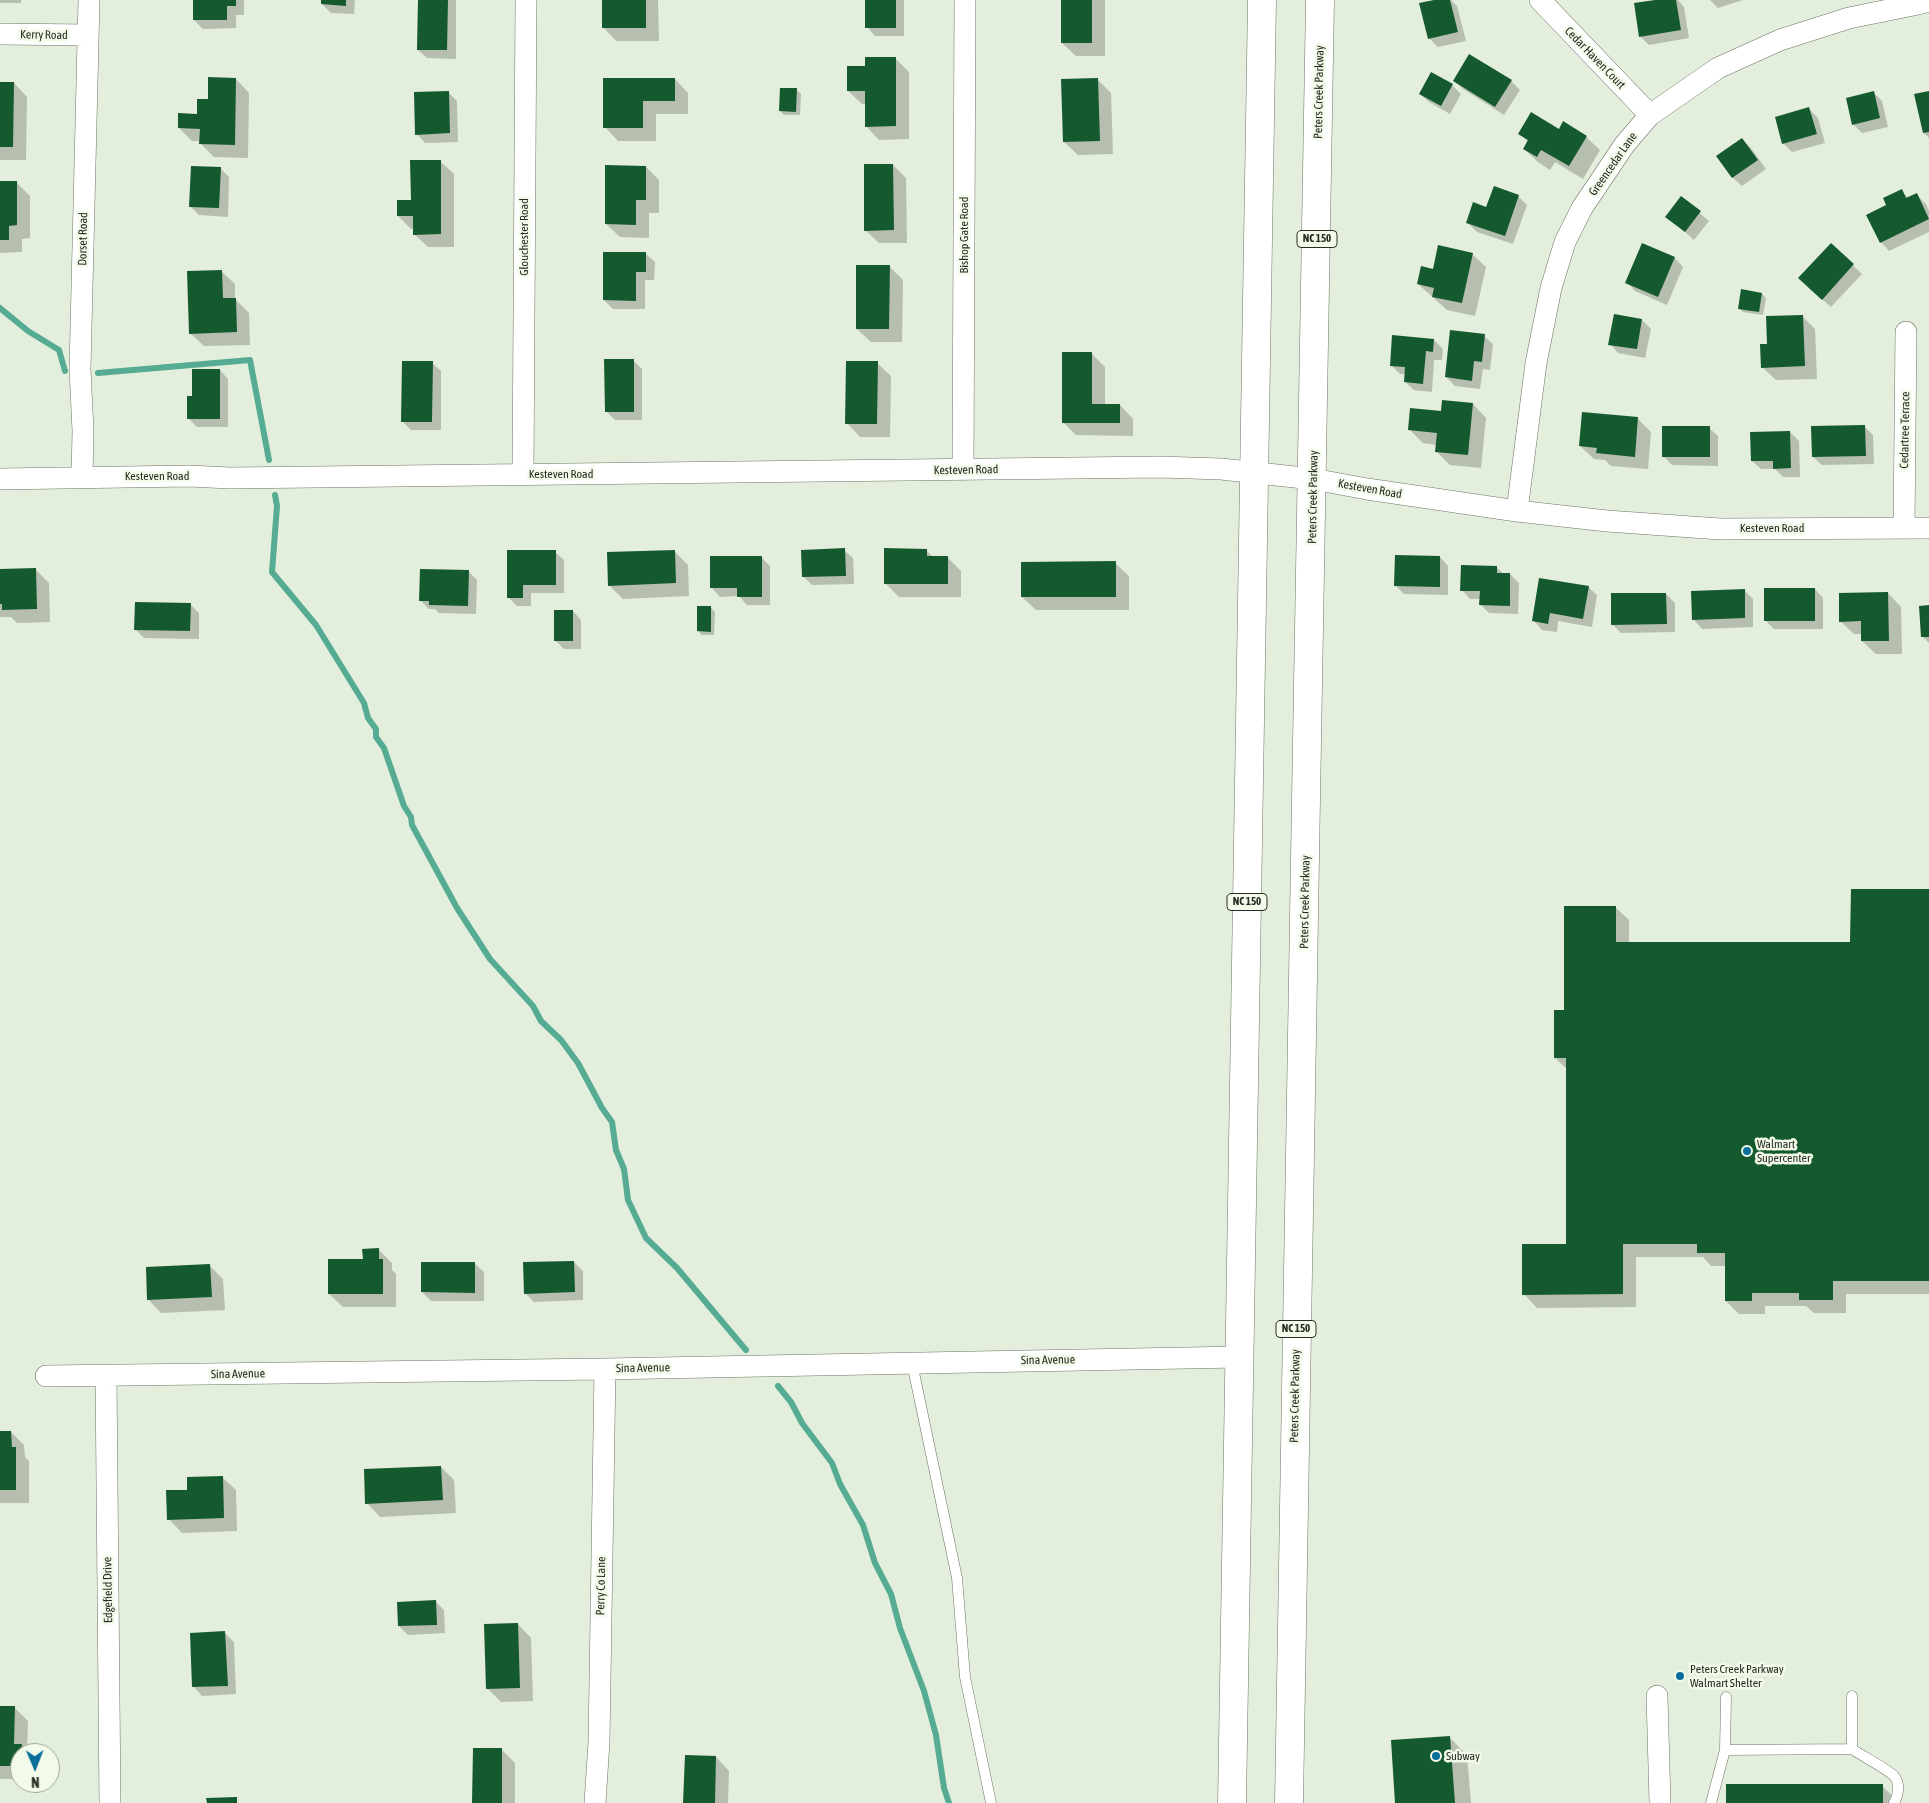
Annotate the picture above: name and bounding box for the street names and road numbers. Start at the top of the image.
street label: Cedar Haven Court [1562,24,1628,92]
street label: Kerry Road [20,27,68,43]
street label: Peters Creek Parkway [1311,45,1327,139]
street label: Greencedar Lane [1586,129,1640,199]
street label: Bishop Gate Road [957,197,971,273]
street label: Glouchester Road [517,198,531,276]
street label: Dorset Road [75,212,91,266]
road number: NC 150 [1297,230,1337,248]
street label: Cedartree Terrace [1897,391,1913,469]
street label: Peters Creek Parkway [1305,450,1321,544]
street label: Kesteven Road [934,462,998,478]
street label: Kesteven Road [529,467,593,481]
street label: Kesteven Road [125,469,189,483]
street label: Kesteven Road [1337,476,1403,502]
street label: Kesteven Road [1740,521,1804,535]
street label: Peters Creek Parkway [1297,855,1313,949]
road number: NC 150 [1227,894,1267,910]
road number: NC 150 [1276,1320,1316,1338]
street label: Peters Creek Parkway [1287,1349,1303,1443]
street label: Sina Avenue [1021,1352,1075,1368]
street label: Sina Avenue [616,1360,670,1376]
street label: Sina Avenue [211,1366,265,1382]
street label: Perry Co Lane [593,1556,609,1616]
street label: Edgefield Drive [100,1557,116,1623]

